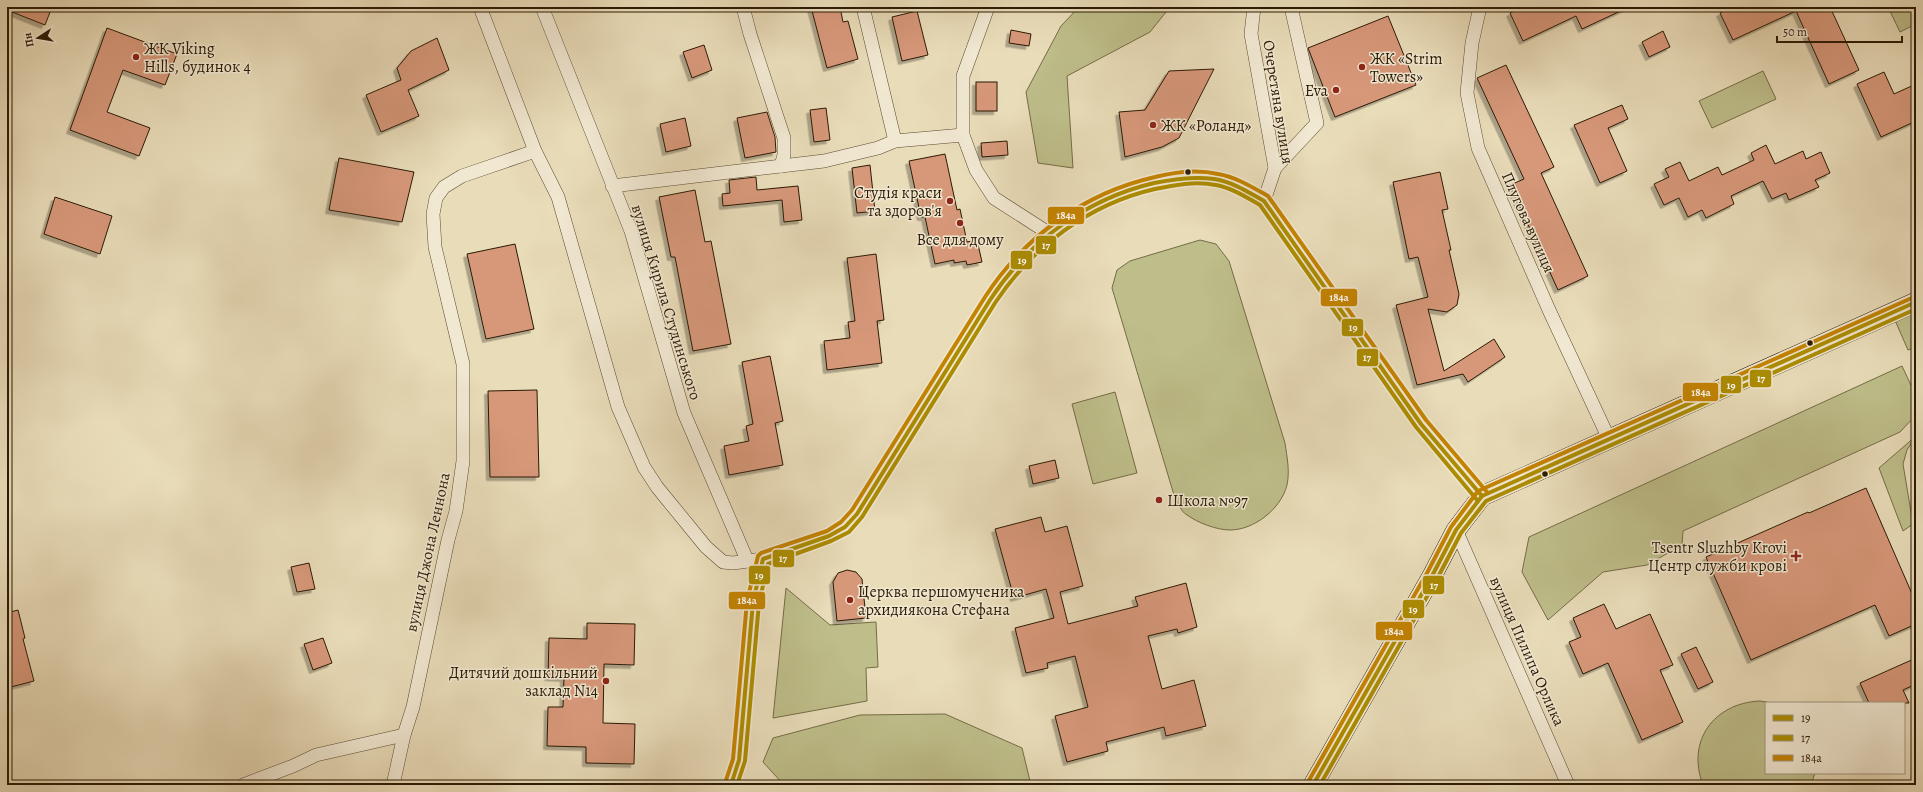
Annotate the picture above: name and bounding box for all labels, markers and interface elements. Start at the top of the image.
north arrow [18,18,58,58]
scale bar [1777,18,1902,44]
text: 50 m [1783,24,1807,40]
text: Пн [20,31,38,49]
place label: ЖК Viking Hills, будинок 4 [144,38,251,78]
street label: Очеретяна вулиця [1257,39,1299,166]
place label: ЖК «Strim Towers» [1370,48,1443,88]
marker: ЖК Viking Hills, будинок 4 [131,52,141,62]
marker: ЖК «Strim Towers» [1357,62,1367,72]
place label: Eva [1305,80,1329,102]
marker: Eva [1331,85,1341,95]
place label: ЖК «Роланд» [1161,115,1252,137]
marker: ЖК «Роланд» [1148,120,1158,130]
unlabelled marker [1183,167,1193,177]
street label: Плугова вулиця [1496,168,1560,277]
place label: Студія краси та здоров'я [854,182,942,222]
marker: Студія краси та здоров'я [945,196,955,206]
street label: вулиця Кирила Студинського [626,202,706,403]
line badge: 184а [1047,206,1085,225]
text: 184а [1056,208,1077,223]
marker: Все для дому [955,218,965,228]
place label: Все для дому [916,229,1004,251]
line badge: 17 [1035,235,1057,255]
text: 17 [1042,238,1051,253]
line badge: 19 [1010,250,1033,270]
text: 19 [1017,253,1027,268]
line badge: 184а [1320,288,1358,307]
text: 184а [1329,290,1350,305]
line badge: 19 [1341,318,1364,337]
text: 19 [1348,320,1358,335]
unlabelled marker [1805,338,1815,348]
line badge: 17 [1356,348,1379,367]
text: 17 [1363,350,1372,365]
line badge: 17 [1749,369,1772,388]
text: 17 [1757,371,1766,386]
line badge: 19 [1720,375,1742,394]
text: 19 [1726,378,1736,393]
line badge: 184а [1682,382,1719,402]
text: 184а [1691,385,1712,400]
unlabelled marker [1540,469,1550,479]
street label: вулиця Джона Леннона [400,470,456,634]
place label: Школа №97 [1167,490,1248,512]
marker: Школа №97 [1154,495,1164,505]
place label: Tsentr Sluzhby Krovi Центр служби крові [1648,537,1787,577]
line badge: 17 [772,549,795,568]
marker: Tsentr Sluzhby Krovi Центр служби крові [1790,550,1802,562]
text: 17 [779,551,788,566]
line badge: 19 [748,565,771,585]
text: 19 [754,568,764,583]
street label: вулиця Пилипа Орлика [1484,573,1570,730]
line badge: 17 [1422,575,1445,595]
text: 17 [1430,578,1439,593]
place label: Церква першомученика архидиякона Стефана [858,581,1025,621]
line badge: 184а [728,591,766,610]
text: 184а [737,593,758,608]
marker: Церква першомученика архидиякона Стефана [845,595,855,605]
line badge: 19 [1402,599,1425,619]
text: 19 [1408,602,1418,617]
line badge: 184а [1375,621,1413,641]
text: 184а [1384,624,1405,639]
place label: Дитячий дошкільний заклад N14 [449,662,598,702]
marker: Дитячий дошкільний заклад N14 [601,676,611,686]
legend [1765,702,1905,774]
text: 19 [1801,710,1811,726]
text: 17 [1801,730,1811,746]
text: 184а [1801,750,1822,766]

